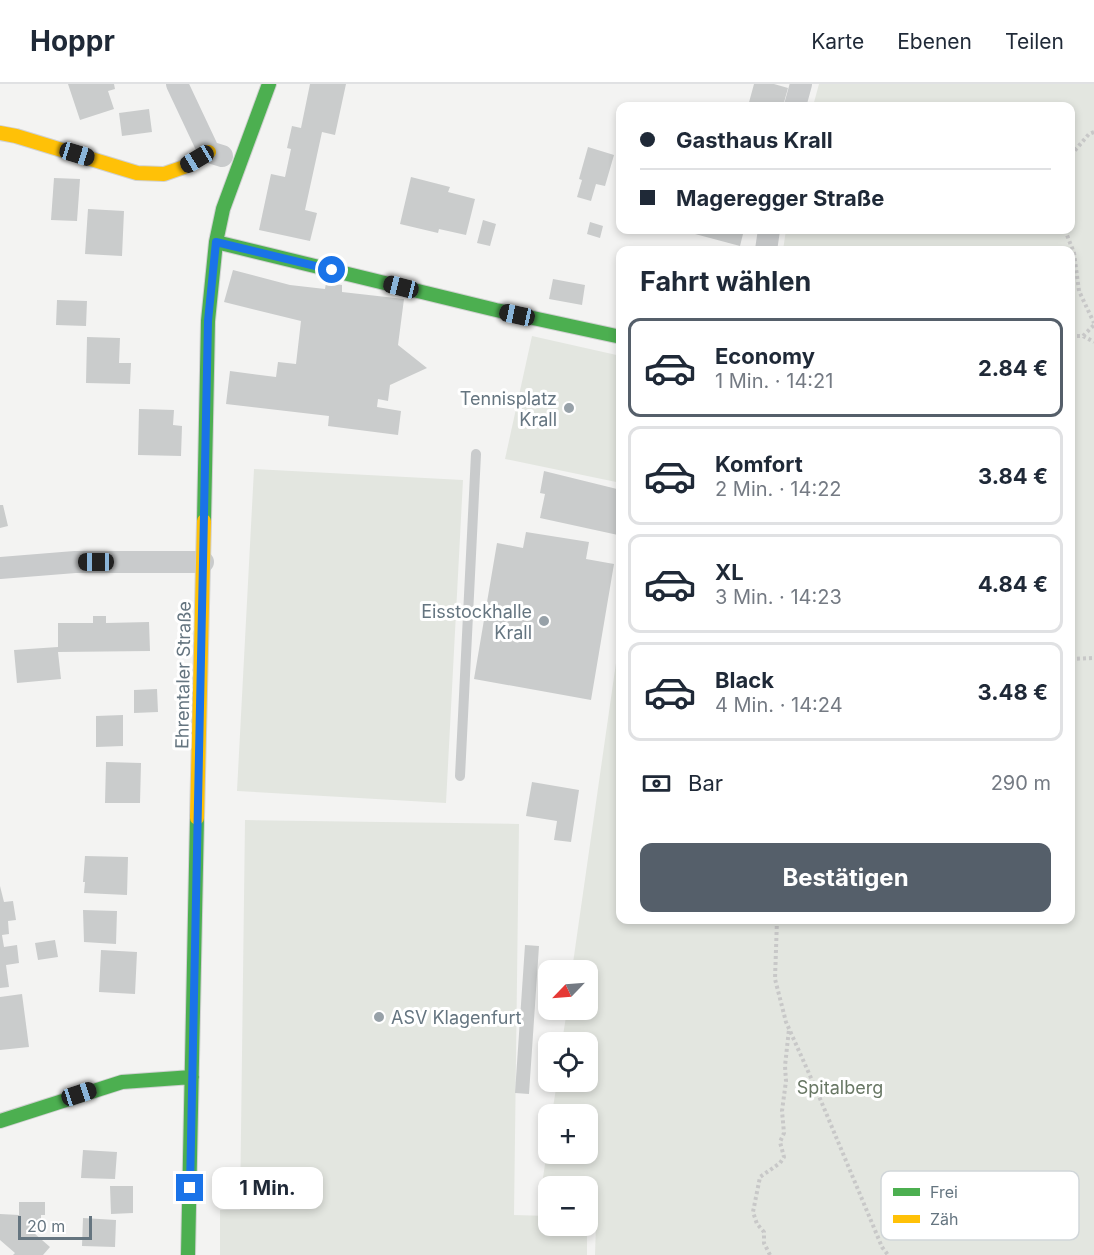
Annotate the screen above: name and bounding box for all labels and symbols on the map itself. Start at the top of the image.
car [57,140,97,168]
car [177,142,217,176]
route start [318,256,345,283]
car [381,274,421,300]
car [498,302,536,328]
place label: Tennisplatz Krall [460,388,557,430]
marker: Tennisplatz Krall [562,401,576,415]
car [78,553,114,571]
street label: Ehrentaler Straße [171,601,195,749]
place label: Eisstockhalle Krall [421,601,532,643]
marker: Eisstockhalle Krall [537,614,551,628]
north arrow [538,960,598,1020]
place label: ASV Klagenfurt [391,1007,522,1028]
marker: ASV Klagenfurt [372,1010,386,1024]
park label: Spitalberg [797,1077,883,1098]
car [59,1080,99,1108]
callout: 1 Min. [211,1167,322,1209]
legend [881,1171,1079,1240]
route end [176,1174,203,1201]
text: Frei [930,1182,958,1202]
text: Zäh [930,1209,959,1229]
scale bar [18,1213,92,1240]

